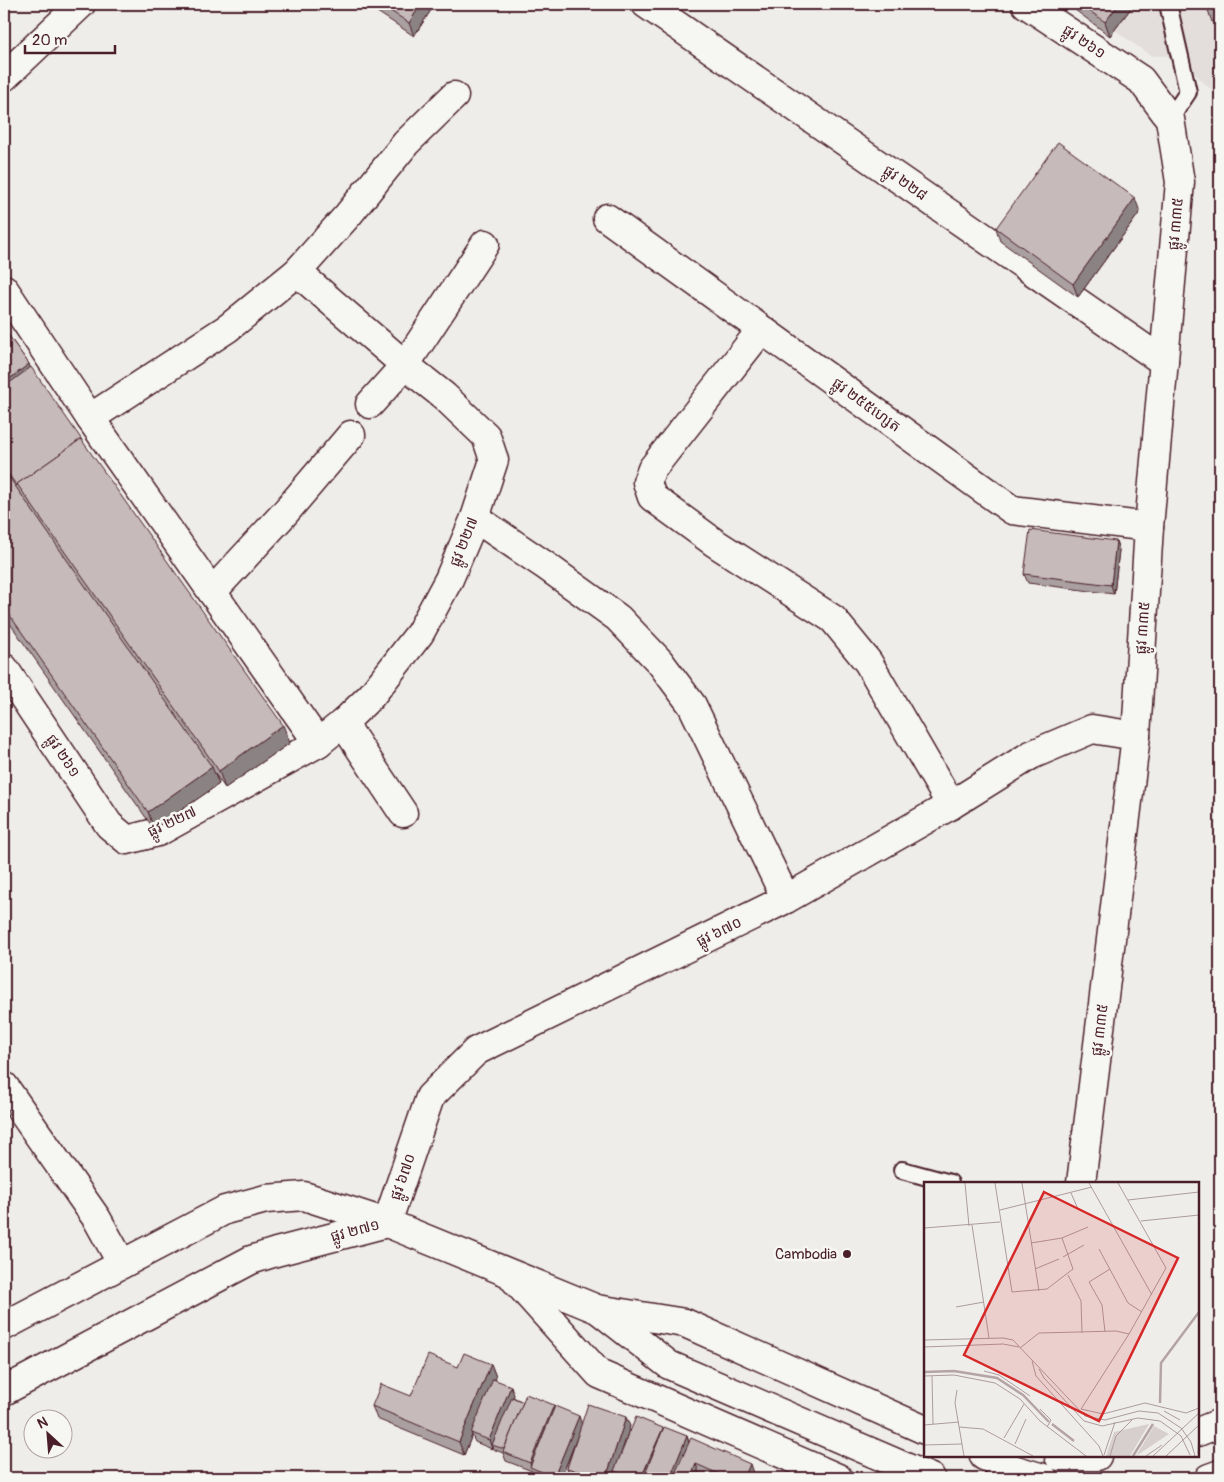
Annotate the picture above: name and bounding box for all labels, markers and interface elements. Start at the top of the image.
street label: ផ្លូវ ២៦១ [1057,21,1109,66]
scale bar [25,22,115,54]
text: 20 m [32,31,67,50]
street label: ផ្លូវ ២២៨ [877,161,931,208]
street label: ផ្លូវ ៣៣៥ [1164,197,1191,252]
street label: ផ្លូវ ២៥៥ហ្សេត [826,374,904,439]
street label: ផ្លូវ ២២៧ [445,514,486,571]
street label: ផ្លូវ ៣៣៥ [1132,601,1158,655]
street label: ផ្លូវ ២៦១ [39,731,84,783]
street label: ផ្លូវ ២២៧ [144,802,201,845]
street label: ផ្លូវ ៦៧០ [693,913,746,954]
street label: ផ្លូវ ៣៣៥ [1087,1003,1116,1058]
street label: ផ្លូវ ៦៧០ [386,1151,423,1204]
inset map [924,1182,1199,1457]
street label: ផ្លូវ ២៧១ [328,1215,383,1250]
place label: Cambodia [775,1245,837,1264]
marker: Cambodia [841,1248,853,1260]
north arrow [22,1410,72,1460]
text: N [35,1413,51,1432]

